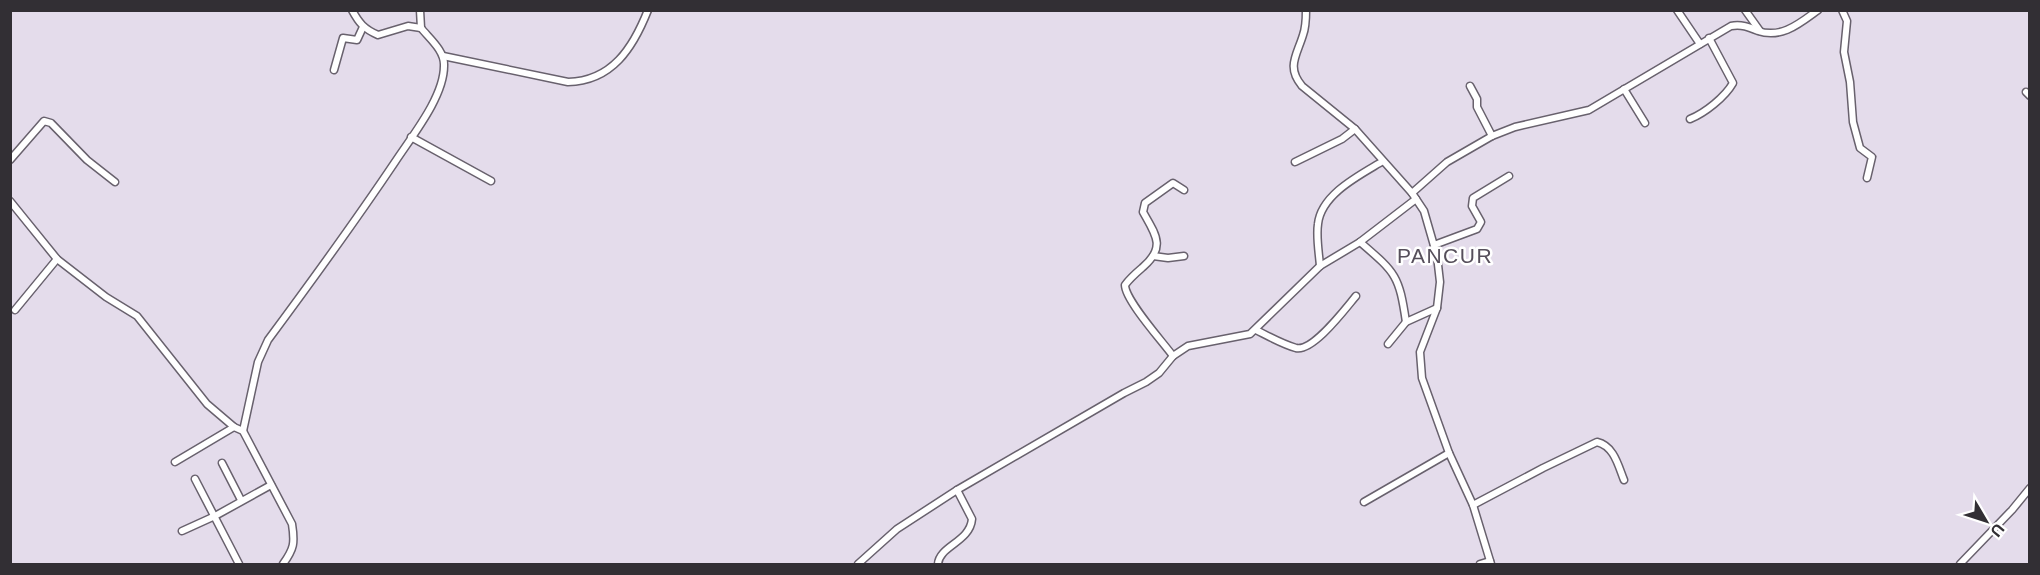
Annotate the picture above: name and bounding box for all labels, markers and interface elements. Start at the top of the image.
district label: PANCUR [1397,244,1493,267]
north arrow [1956,491,2016,551]
text: U [1987,520,2008,540]

